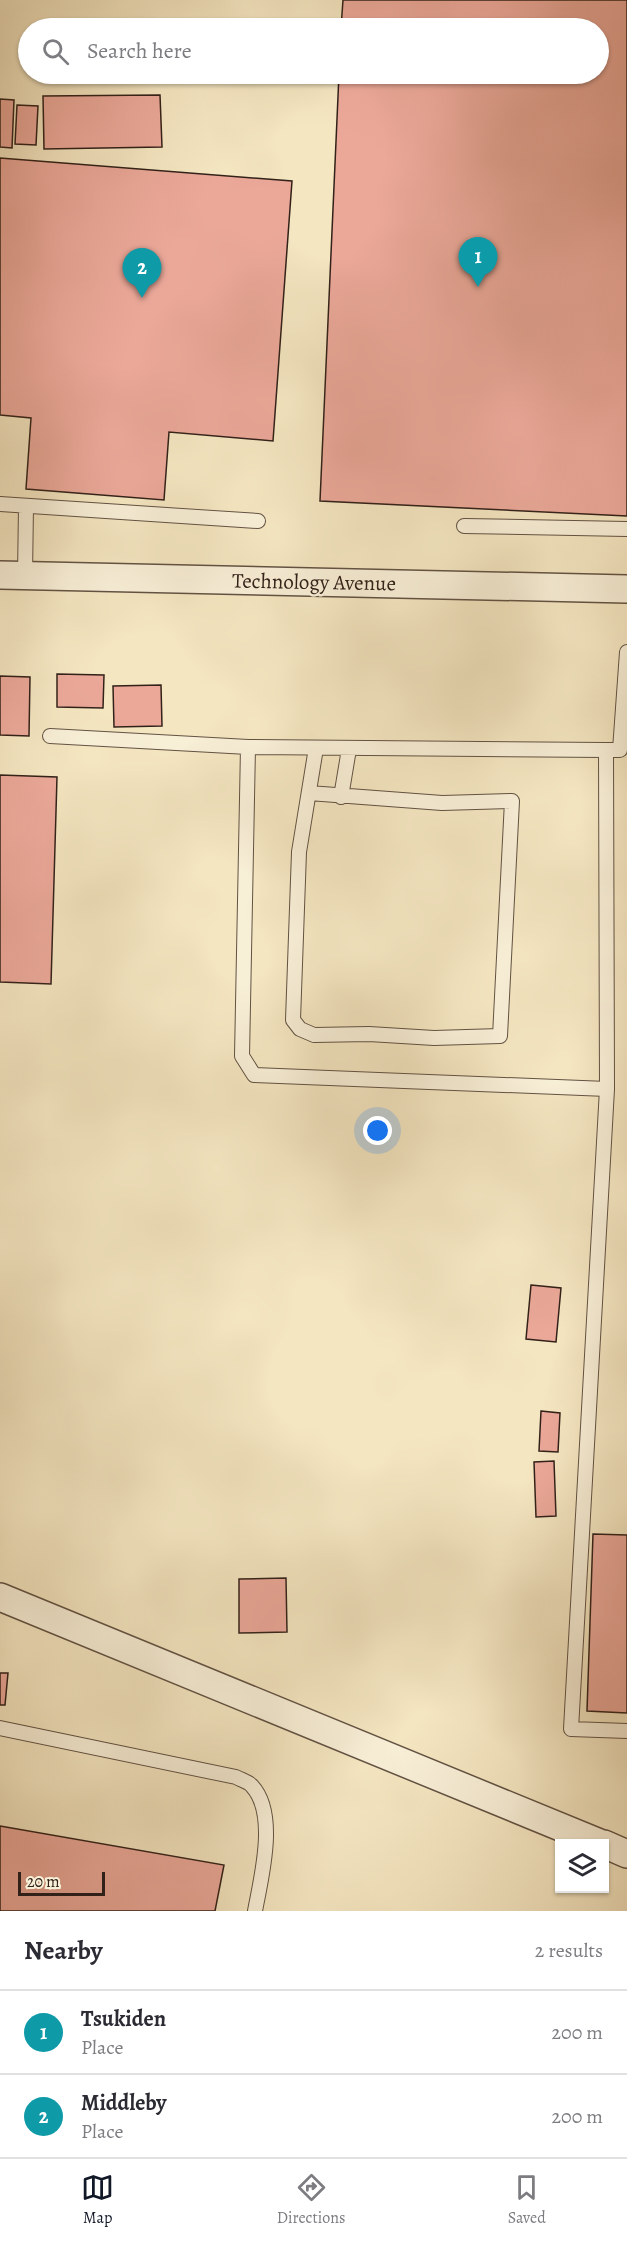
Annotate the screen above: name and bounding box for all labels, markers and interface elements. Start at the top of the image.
search box [18,18,609,84]
icon: search [39,35,72,68]
text: Search here [87,36,192,66]
pin: 1 [458,238,498,287]
pin: 2 [122,248,162,298]
street label: Technology Avenue [232,567,396,597]
your location [363,1116,392,1145]
map controls [555,1839,609,1893]
button: layers [555,1839,609,1893]
scale bar [18,1869,105,1896]
text: 20 m [27,1871,60,1893]
text: Nearby [24,1933,103,1968]
text: 2 results [535,1937,603,1964]
text: Tsukiden [81,2004,166,2034]
text: 1 [40,2019,47,2046]
text: 200 m [552,2019,603,2046]
text: Place [81,2034,123,2061]
text: Middleby [81,2088,167,2118]
text: 2 [39,2103,48,2130]
text: 200 m [552,2103,603,2130]
text: Place [81,2118,123,2145]
tab: Map [81,2171,114,2229]
tab: Directions [277,2171,345,2229]
tab: Saved [508,2171,546,2229]

